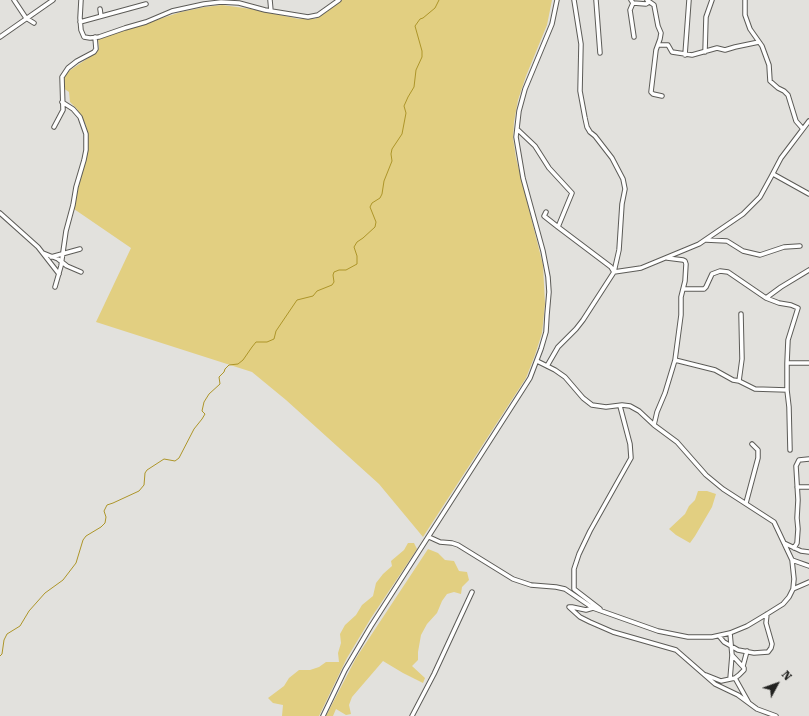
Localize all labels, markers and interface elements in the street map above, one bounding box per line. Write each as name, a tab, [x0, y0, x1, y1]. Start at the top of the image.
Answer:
north arrow	[757, 664, 797, 704]
text: N	[779, 668, 794, 683]

